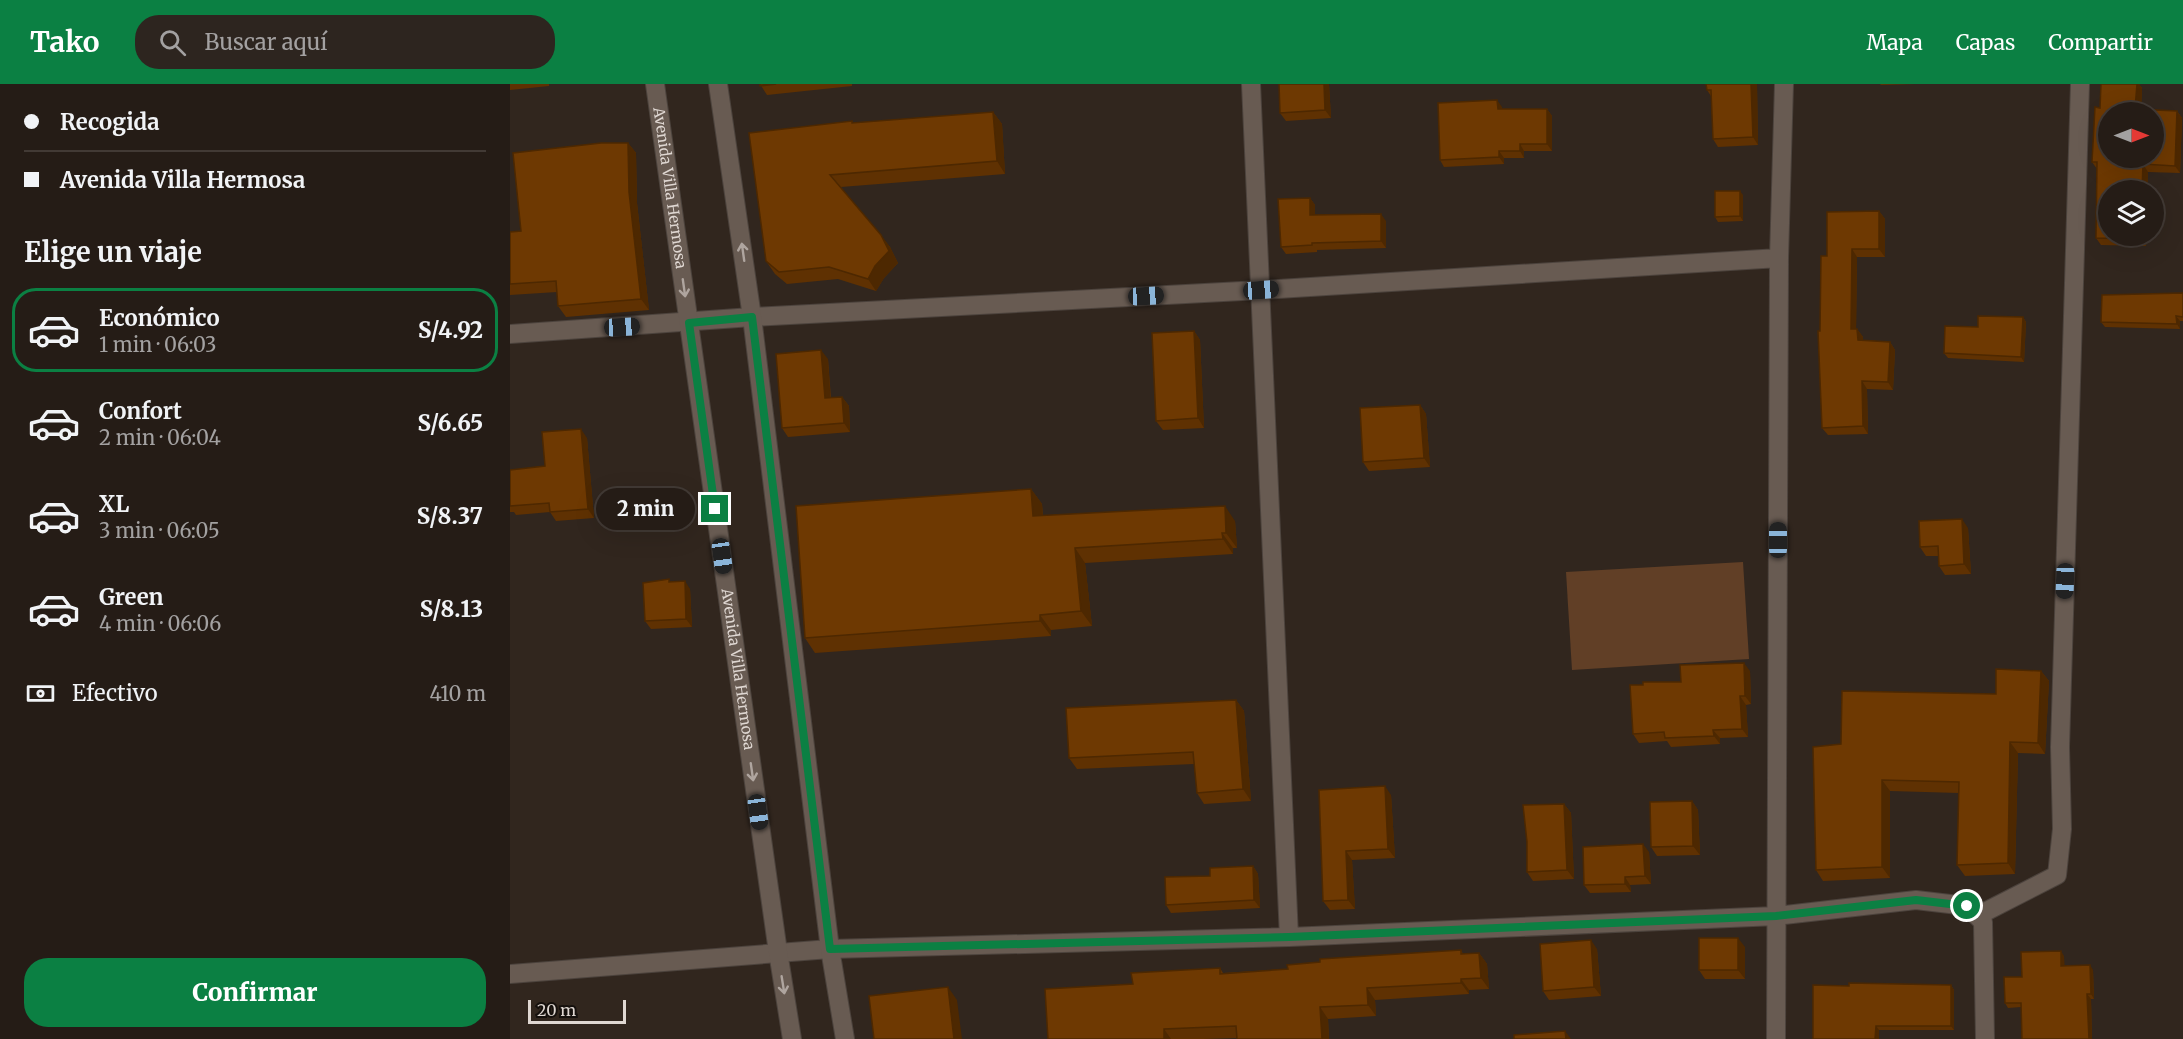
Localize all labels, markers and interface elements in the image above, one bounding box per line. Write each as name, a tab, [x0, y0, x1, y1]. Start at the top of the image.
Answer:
search box	[135, 15, 555, 69]
text: Tako	[30, 24, 99, 60]
icon: search	[156, 26, 189, 59]
text: Buscar aquí	[204, 28, 327, 56]
text: Mapa	[1866, 29, 1923, 56]
text: Capas	[1956, 29, 2015, 56]
text: Compartir	[2048, 29, 2153, 56]
north arrow	[2098, 102, 2164, 168]
map controls	[2098, 102, 2164, 246]
street label: Avenida Villa Hermosa	[649, 105, 691, 270]
text: Recogida	[60, 108, 160, 136]
text: Avenida Villa Hermosa	[60, 166, 305, 194]
button: layers	[2098, 180, 2164, 246]
text: Elige un viaje	[24, 235, 202, 269]
one-way arrow	[737, 243, 748, 263]
one-way arrow	[678, 277, 689, 297]
car	[1242, 280, 1280, 300]
car	[1128, 286, 1164, 306]
icon: car	[27, 303, 81, 357]
text: Económico	[99, 304, 220, 332]
text: S/4.92	[418, 316, 483, 344]
car	[604, 317, 640, 337]
text: 1 min · 06:03	[99, 332, 217, 357]
icon: car	[27, 396, 81, 450]
text: Confort	[99, 397, 182, 425]
text: S/6.65	[417, 409, 483, 437]
text: 2 min · 06:04	[99, 425, 221, 450]
callout: 2 min	[595, 488, 694, 530]
icon: car	[27, 489, 81, 543]
text: XL	[99, 490, 129, 518]
route end	[701, 495, 728, 522]
text: 2 min	[617, 496, 674, 521]
text: S/8.37	[417, 502, 483, 530]
text: 3 min · 06:05	[99, 518, 220, 543]
car	[1769, 522, 1787, 558]
car	[711, 537, 733, 575]
car	[2055, 563, 2075, 599]
icon: car	[27, 582, 81, 636]
text: Green	[99, 583, 163, 611]
street label: Avenida Villa Hermosa	[717, 586, 759, 751]
text: S/8.13	[420, 595, 483, 623]
text: 4 min · 06:06	[99, 611, 221, 636]
icon: cash	[24, 677, 57, 710]
text: Efectivo	[72, 679, 158, 707]
text: 410 m	[429, 681, 486, 706]
one-way arrow	[747, 761, 758, 781]
car	[747, 793, 769, 831]
route start	[1953, 892, 1980, 919]
button: Confirmar	[24, 958, 486, 1027]
one-way arrow	[778, 975, 789, 995]
scale bar	[528, 997, 626, 1024]
text: 20 m	[537, 1000, 576, 1020]

